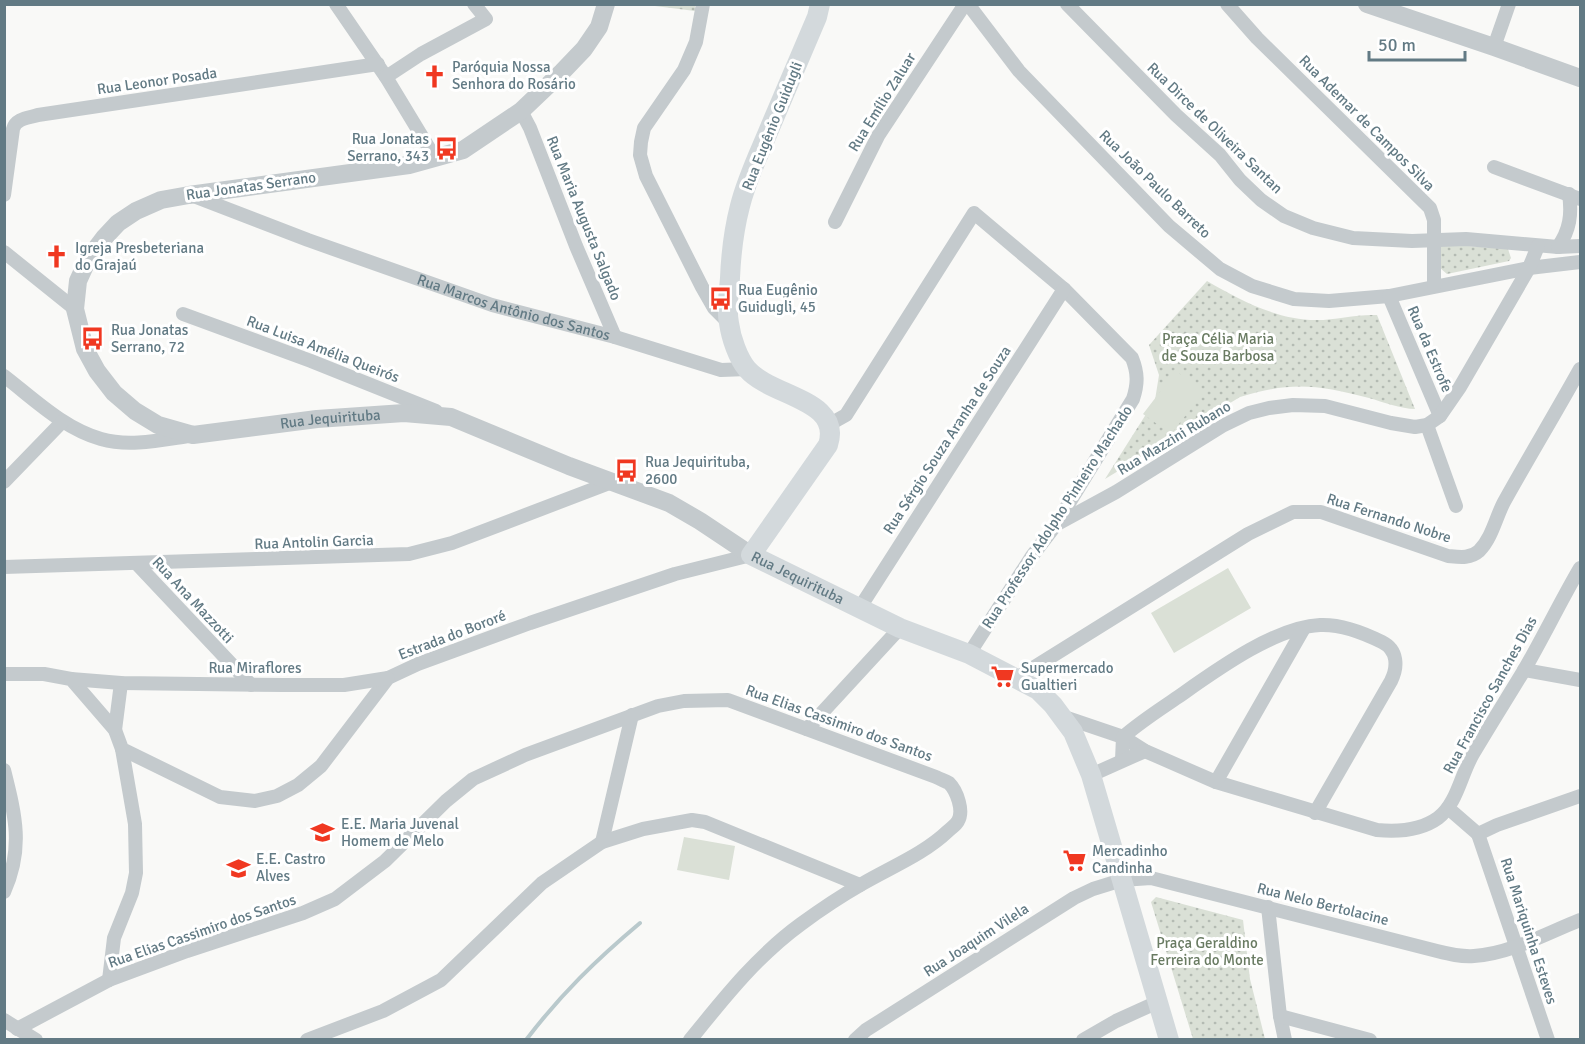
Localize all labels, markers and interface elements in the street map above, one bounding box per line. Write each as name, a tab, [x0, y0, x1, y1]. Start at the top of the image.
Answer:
scale bar	[1369, 24, 1465, 62]
text: 50 m	[1378, 34, 1416, 56]
street label: Rua Emílio Zaluar	[844, 49, 920, 155]
street label: Rua Ademar de Campos Silva	[1295, 51, 1439, 195]
place label: Paróquia Nossa Senhora do Rosário	[452, 58, 576, 93]
street label: Rua Eugênio Guidugli	[738, 59, 806, 193]
street label: Rua Dirce de Oliveira Santan	[1144, 59, 1286, 197]
church icon: Paróquia Nossa Senhora do Rosário	[421, 63, 447, 89]
street label: Rua Leonor Posada	[96, 64, 218, 98]
street label: Rua João Paulo Barreto	[1095, 126, 1215, 242]
place label: Rua Jonatas Serrano, 343	[347, 130, 429, 165]
street label: Rua Maria Augusta Salgado	[543, 133, 625, 303]
bus stop icon: Rua Jonatas Serrano, 343	[434, 135, 460, 161]
street label: Rua Jonatas Serrano	[185, 168, 317, 204]
place label: Igreja Presbeteriana do Grajaú	[75, 239, 204, 274]
church icon: Igreja Presbeteriana do Grajaú	[44, 244, 70, 270]
street label: Rua Marcos Antônio dos Santos	[415, 270, 613, 344]
place label: Rua Eugênio Guidugli, 45	[738, 281, 818, 316]
bus stop icon: Rua Eugênio Guidugli, 45	[707, 286, 733, 312]
street label: Rua da Estrofe	[1404, 303, 1456, 395]
street label: Rua Luisa Amélia Queirós	[244, 312, 402, 387]
place label: Rua Jonatas Serrano, 72	[111, 321, 189, 356]
bus stop icon: Rua Jonatas Serrano, 72	[80, 326, 106, 352]
park label: Praça Célia Maria de Souza Barbosa	[1162, 330, 1274, 365]
street label: Rua Sérgio Souza Aranha de Souza	[879, 342, 1015, 538]
street label: Rua Mazzini Rubano	[1114, 397, 1234, 479]
street label: Rua Professor Adolpho Pinheiro Machado	[978, 402, 1136, 632]
street label: Rua Jequirituba	[279, 406, 381, 433]
place label: Rua Jequirituba, 2600	[645, 453, 750, 488]
bus stop icon: Rua Jequirituba, 2600	[614, 458, 640, 484]
street label: Rua Fernando Nobre	[1324, 489, 1454, 547]
street label: Rua Antolin Garcia	[254, 531, 374, 553]
street label: Rua Jequirituba	[748, 548, 847, 608]
street label: Rua Ana Mazzotti	[148, 553, 238, 647]
street label: Estrada do Bororé	[396, 606, 508, 664]
street label: Rua Francisco Sanches Dias	[1439, 613, 1541, 777]
street label: Rua Miraflores	[208, 659, 302, 677]
place label: Supermercado Gualtieri	[1021, 659, 1114, 694]
supermarket icon: Supermercado Gualtieri	[990, 664, 1016, 690]
street label: Rua Elias Cassimiro dos Santos	[743, 681, 935, 765]
place label: E.E. Maria Juvenal Homem de Melo	[341, 815, 459, 850]
school or university icon: E.E. Maria Juvenal Homem de Melo	[310, 820, 336, 846]
place label: Mercadinho Candinha	[1092, 842, 1168, 877]
supermarket icon: Mercadinho Candinha	[1061, 847, 1087, 873]
place label: E.E. Castro Alves	[256, 850, 326, 885]
school or university icon: E.E. Castro Alves	[225, 855, 251, 881]
street label: Rua Mariquinha Esteves	[1497, 855, 1561, 1007]
street label: Rua Nelo Bertolacine	[1255, 879, 1391, 929]
street label: Rua Elias Cassimiro dos Santos	[106, 890, 299, 972]
street label: Rua Joaquim Vilela	[920, 899, 1032, 981]
park label: Praça Geraldino Ferreira do Monte	[1150, 934, 1264, 969]

